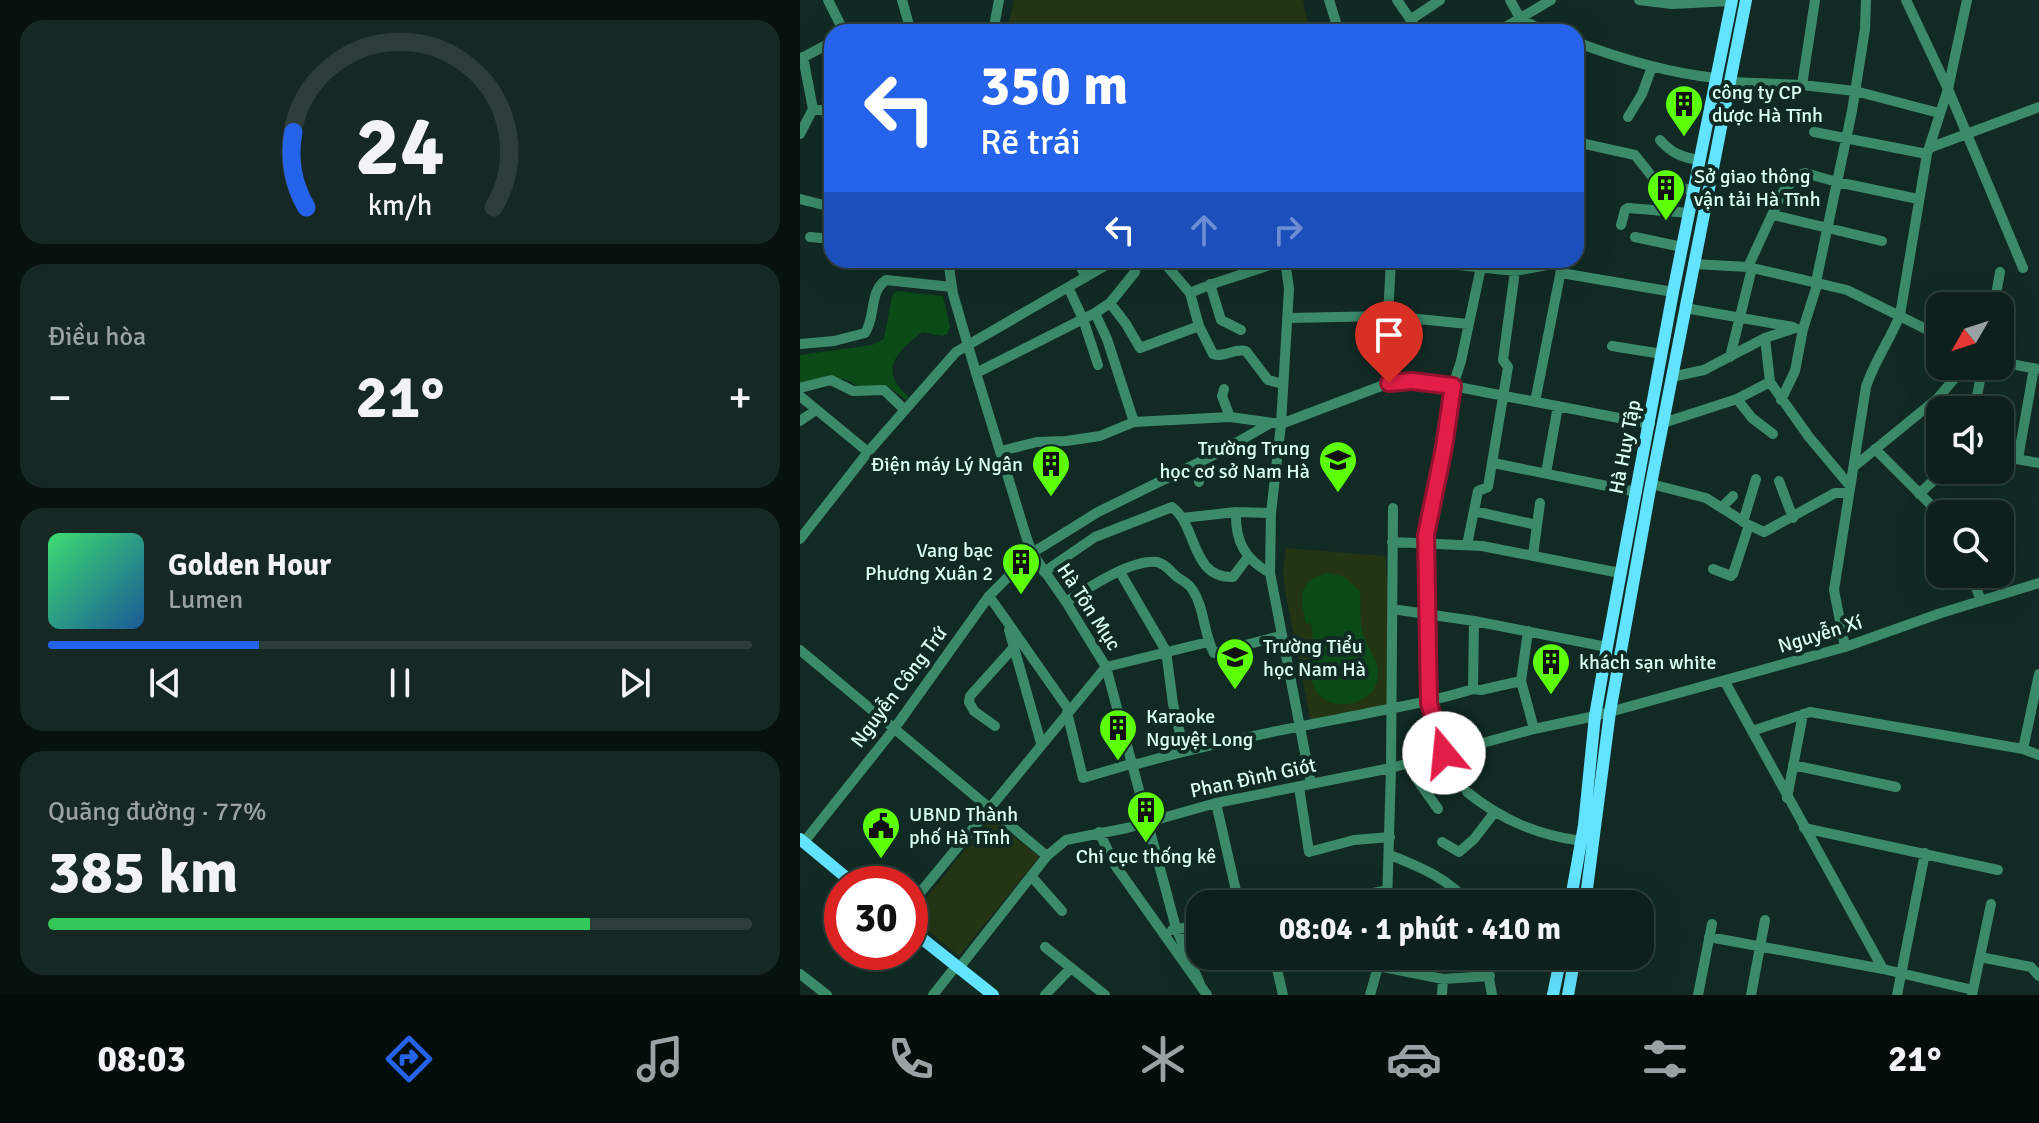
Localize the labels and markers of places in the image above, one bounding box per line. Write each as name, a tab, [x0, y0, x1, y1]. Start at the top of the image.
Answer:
place label: công ty CP dược Hà Tĩnh	[1712, 80, 1823, 128]
building icon: công ty CP dược Hà Tĩnh	[1663, 83, 1705, 138]
place label: Sở giao thông vận tải Hà Tĩnh	[1694, 164, 1821, 212]
building icon: Sở giao thông vận tải Hà Tĩnh	[1645, 167, 1687, 222]
pin	[1355, 301, 1423, 383]
place label: Trường Trung học cơ sở Nam Hà	[1159, 436, 1310, 484]
school or university icon: Trường Trung học cơ sở Nam Hà	[1317, 439, 1359, 494]
building icon: Điện máy Lý Ngân	[1030, 443, 1072, 498]
place label: Điện máy Lý Ngân	[871, 452, 1023, 477]
place label: Vang bạc Phương Xuân 2	[865, 538, 993, 586]
building icon: Vang bạc Phương Xuân 2	[1000, 541, 1042, 596]
place label: Trường Tiểu học Nam Hà	[1263, 634, 1366, 682]
school or university icon: Trường Tiểu học Nam Hà	[1214, 636, 1256, 691]
building icon: khách sạn white	[1530, 641, 1572, 696]
place label: khách sạn white	[1579, 650, 1716, 675]
place label: Karaoke Nguyệt Long	[1146, 704, 1253, 752]
building icon: Karaoke Nguyệt Long	[1097, 707, 1139, 762]
building icon: Chi cục thống kê	[1125, 789, 1167, 844]
place label: UBND Thành phố Hà Tĩnh	[909, 802, 1018, 850]
public building icon: UBND Thành phố Hà Tĩnh	[860, 805, 902, 860]
place label: Chi cục thống kê	[1076, 844, 1216, 869]

